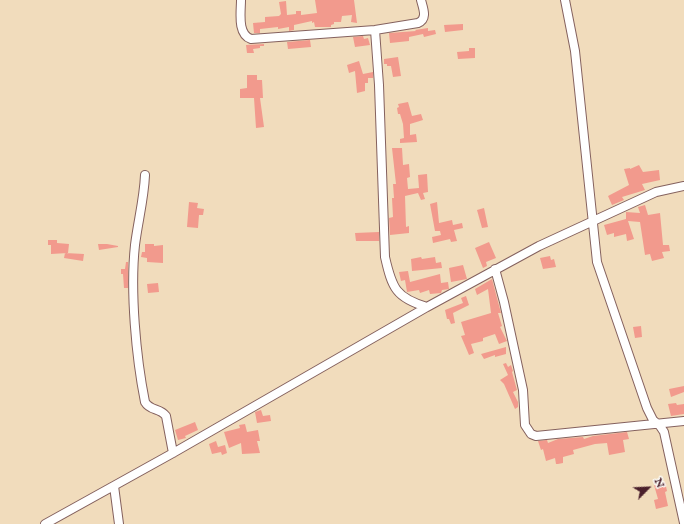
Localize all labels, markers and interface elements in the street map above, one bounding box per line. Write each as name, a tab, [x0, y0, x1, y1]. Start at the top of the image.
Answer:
north arrow	[628, 468, 668, 508]
text: N	[651, 476, 667, 490]

